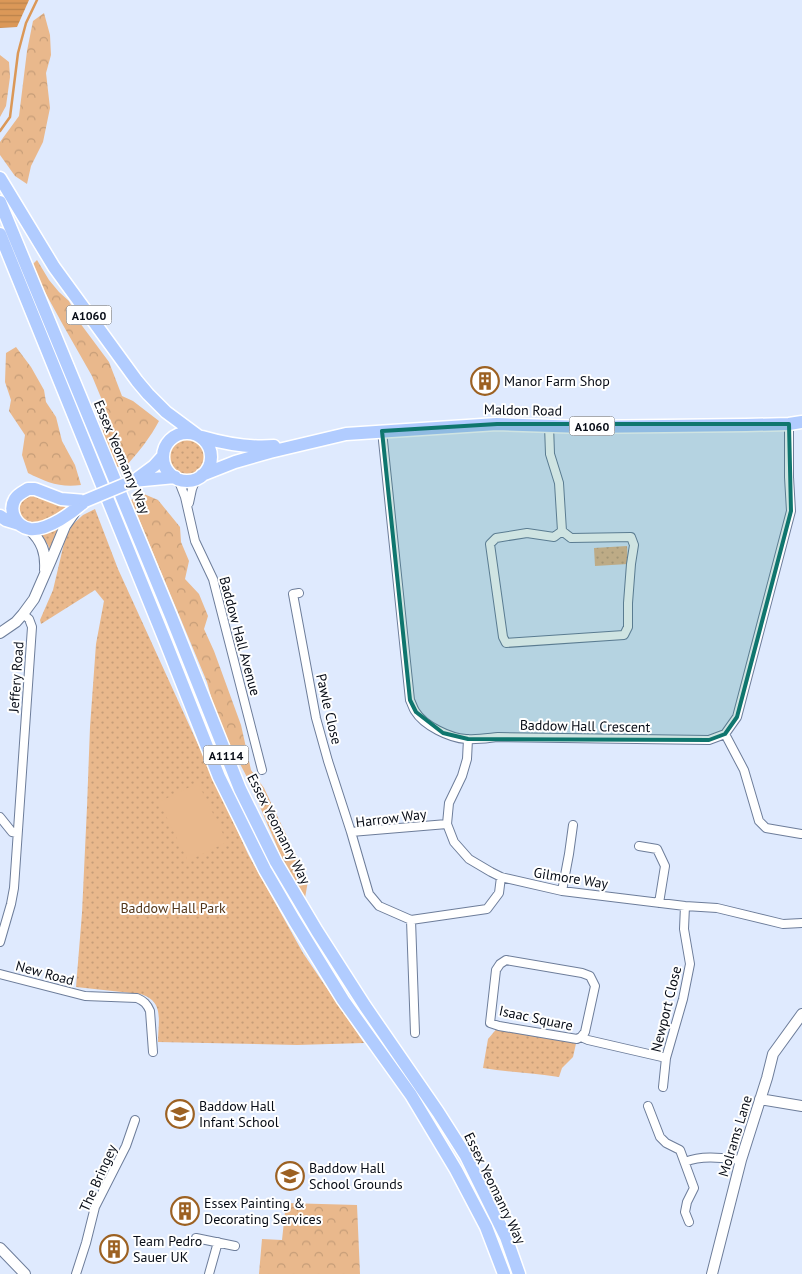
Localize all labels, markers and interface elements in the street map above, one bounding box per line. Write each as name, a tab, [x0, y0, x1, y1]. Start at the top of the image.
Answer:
road number: A1060	[66, 306, 112, 324]
building icon: Manor Farm Shop	[470, 366, 500, 396]
place label: Manor Farm Shop	[504, 372, 610, 390]
street label: Essex Yeomanry Way	[90, 397, 154, 517]
street label: Maldon Road	[484, 400, 562, 420]
road number: A1060	[570, 416, 614, 436]
street label: Baddow Hall Avenue	[215, 574, 265, 698]
street label: Jeffery Road	[4, 641, 27, 714]
street label: Pawle Close	[312, 672, 346, 746]
street label: Baddow Hall Crescent	[520, 716, 651, 736]
road number: A1114	[204, 746, 248, 764]
street label: Essex Yeomanry Way	[243, 771, 315, 888]
street label: Harrow Way	[355, 805, 428, 831]
street label: Gilmore Way	[532, 863, 610, 893]
park label: Baddow Hall Park	[120, 899, 226, 917]
street label: New Road	[14, 957, 76, 989]
street label: Newport Close	[647, 964, 685, 1054]
street label: Isaac Square	[498, 1001, 574, 1035]
street label: Molrams Lane	[714, 1093, 756, 1179]
place label: Baddow Hall Infant School	[199, 1097, 279, 1131]
school or university icon: Baddow Hall Infant School	[165, 1099, 195, 1129]
street label: Essex Yeomanry Way	[460, 1129, 530, 1247]
street label: The Bringey	[75, 1141, 121, 1214]
place label: Baddow Hall School Grounds	[309, 1159, 403, 1193]
school or university icon: Baddow Hall School Grounds	[275, 1161, 305, 1191]
place label: Essex Painting & Decorating Services	[204, 1194, 322, 1228]
building icon: Essex Painting & Decorating Services	[170, 1196, 200, 1226]
place label: Team Pedro Sauer UK	[133, 1232, 202, 1266]
building icon: Team Pedro Sauer UK	[99, 1234, 129, 1264]

